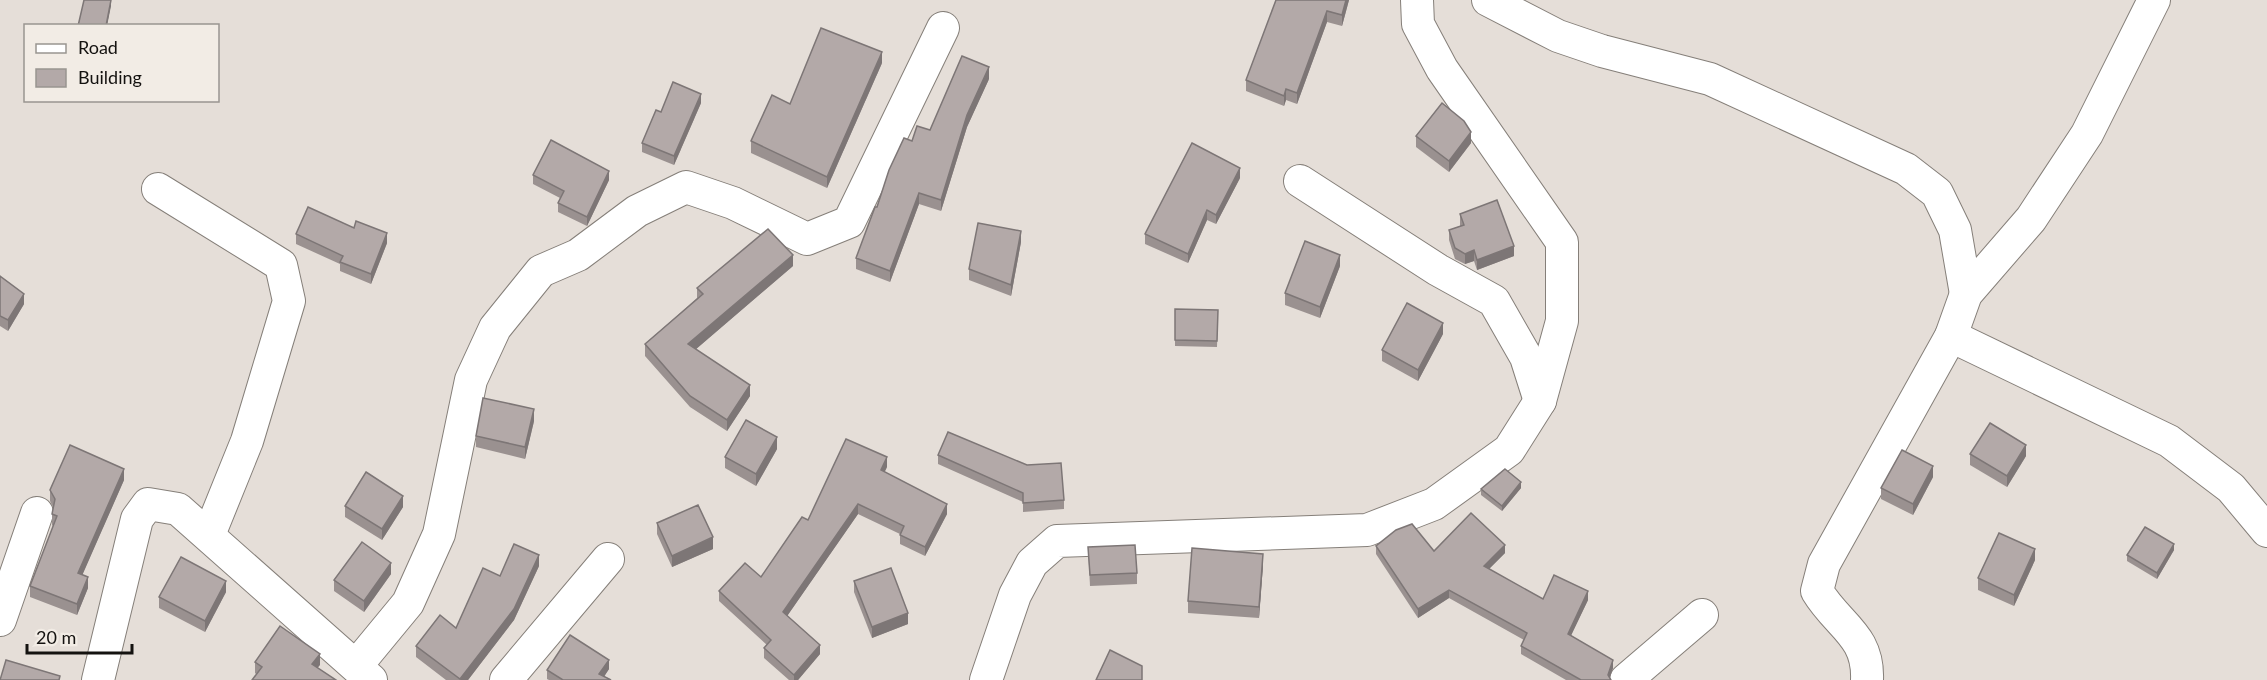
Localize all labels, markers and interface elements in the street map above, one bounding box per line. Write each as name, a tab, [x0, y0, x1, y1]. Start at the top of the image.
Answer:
legend	[24, 24, 219, 102]
text: Road	[78, 36, 118, 58]
text: Building	[78, 66, 142, 88]
scale bar	[27, 617, 132, 655]
text: 20 m	[36, 626, 76, 648]

